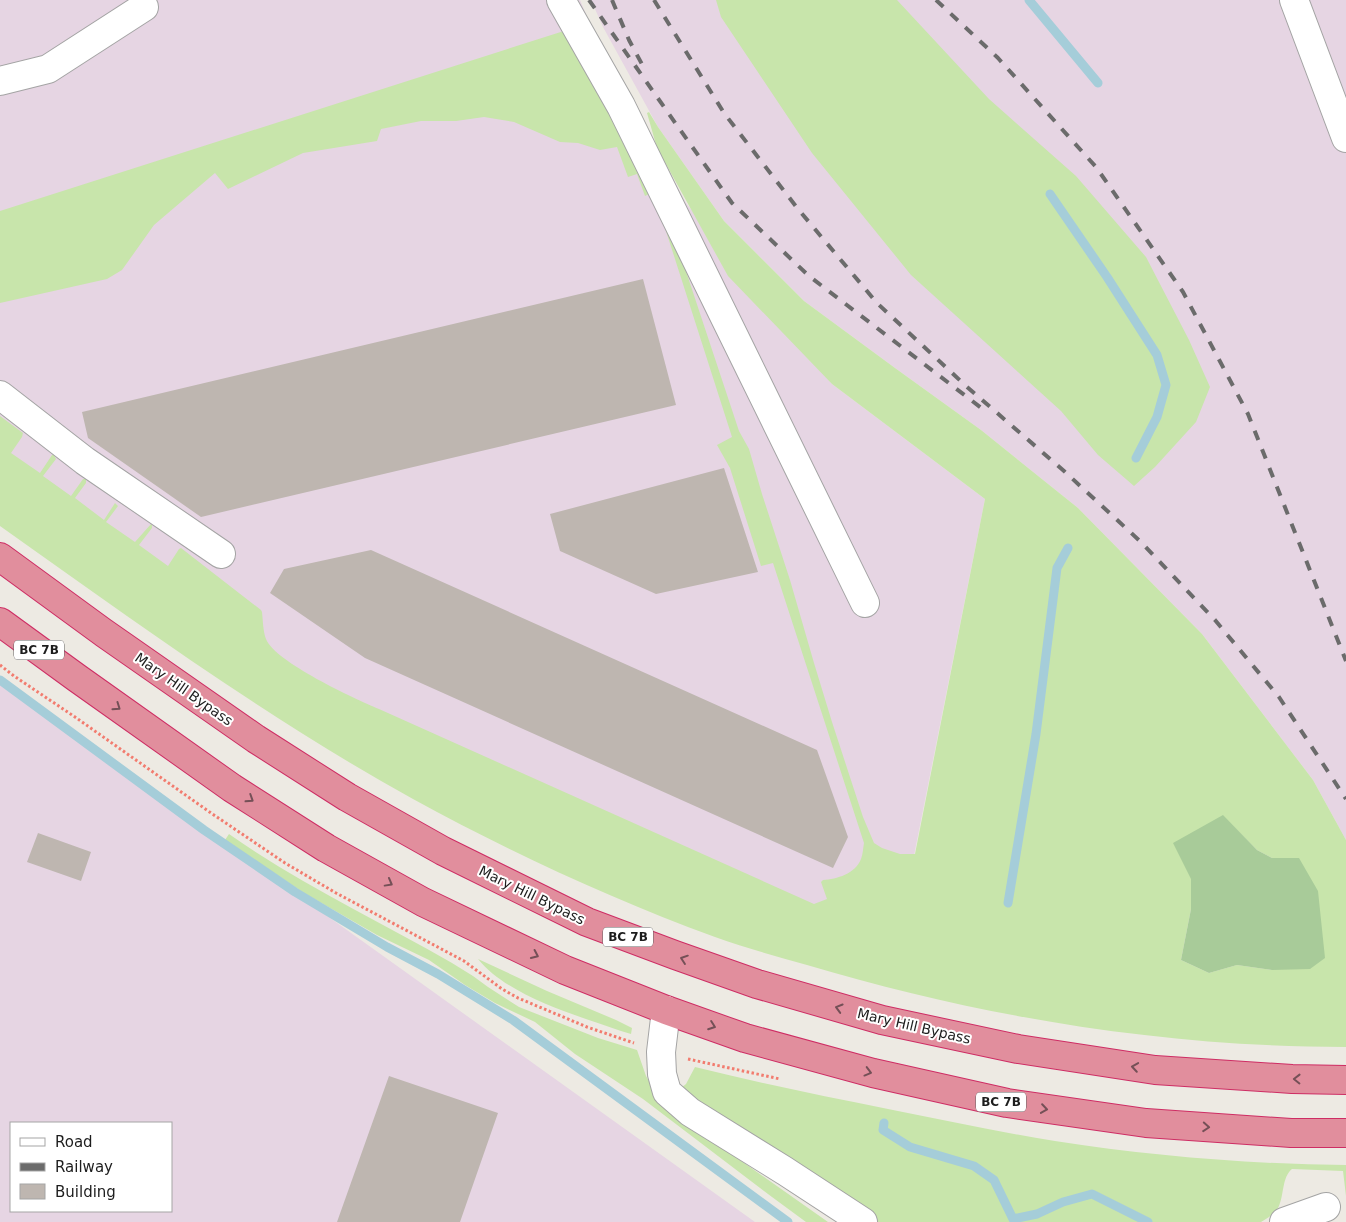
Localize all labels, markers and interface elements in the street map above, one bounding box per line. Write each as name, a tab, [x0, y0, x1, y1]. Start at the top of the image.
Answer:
road number: BC 7B	[14, 640, 64, 660]
street label: Mary Hill Bypass	[132, 649, 236, 729]
one-way arrow	[111, 701, 120, 709]
one-way arrow	[245, 793, 254, 803]
street label: Mary Hill Bypass	[476, 862, 588, 928]
one-way arrow	[384, 877, 393, 887]
road number: BC 7B	[603, 928, 653, 946]
one-way arrow	[530, 949, 539, 960]
one-way arrow	[680, 954, 689, 964]
one-way arrow	[835, 1003, 844, 1013]
street label: Mary Hill Bypass	[856, 1005, 972, 1047]
one-way arrow	[707, 1020, 716, 1030]
one-way arrow	[1131, 1062, 1139, 1073]
one-way arrow	[864, 1066, 872, 1076]
one-way arrow	[1293, 1074, 1301, 1085]
road number: BC 7B	[976, 1092, 1026, 1112]
one-way arrow	[1040, 1103, 1049, 1113]
legend	[10, 1122, 172, 1212]
one-way arrow	[1202, 1122, 1210, 1133]
text: Road	[55, 1133, 93, 1151]
text: Railway	[55, 1158, 113, 1176]
text: Building	[55, 1183, 116, 1201]

